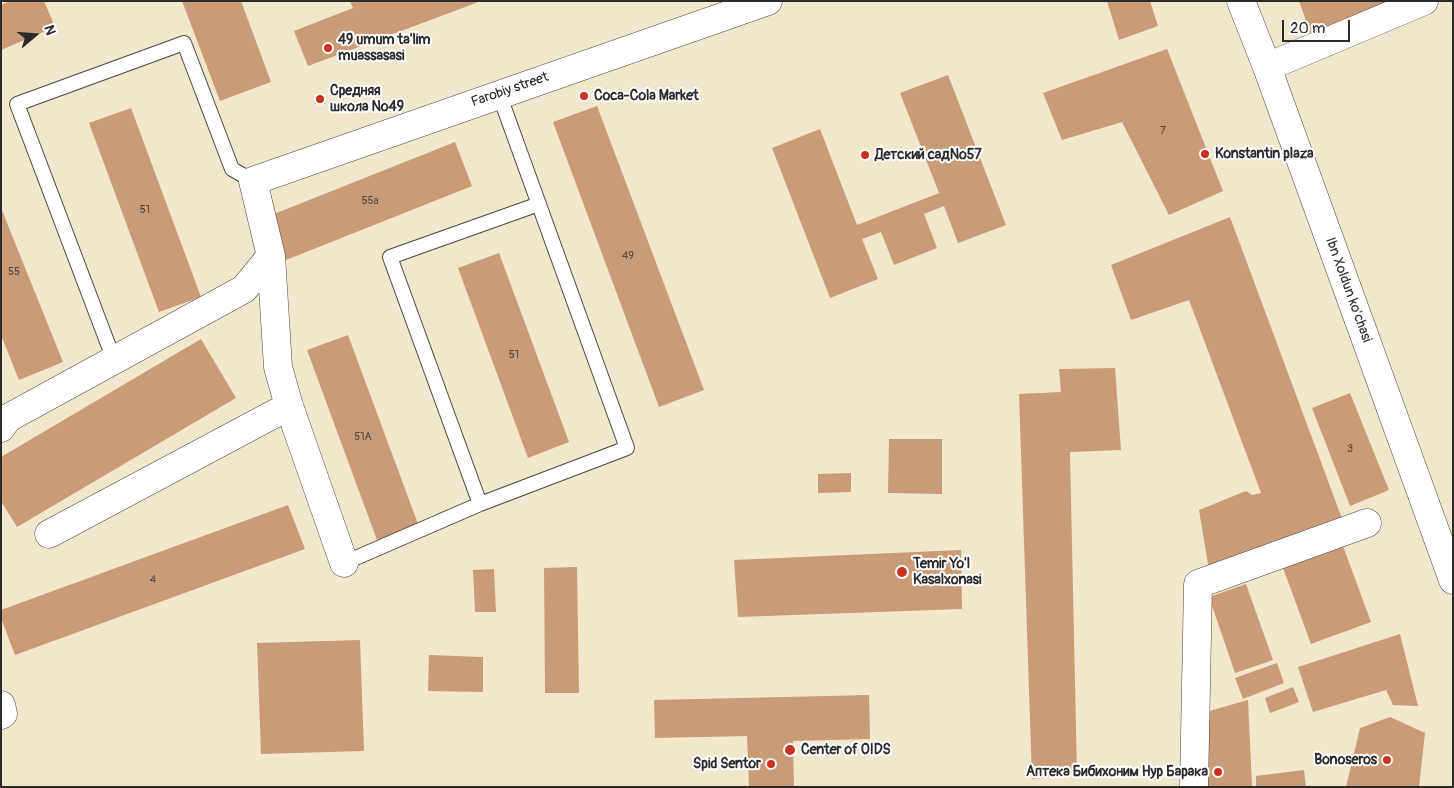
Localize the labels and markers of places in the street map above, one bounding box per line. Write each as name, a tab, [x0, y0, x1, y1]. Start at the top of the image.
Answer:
place label: 49 umum ta'lim muassasasi	[338, 32, 430, 64]
marker: 49 umum ta'lim muassasasi	[322, 42, 334, 54]
place label: Средняя школа №49	[330, 83, 404, 115]
place label: Coca-Cola Market	[594, 88, 699, 104]
marker: Coca-Cola Market	[578, 90, 590, 102]
marker: Средняя школа №49	[314, 93, 326, 105]
place label: Konstantin plaza	[1215, 146, 1313, 162]
place label: Детский сад№57	[875, 147, 982, 163]
marker: Konstantin plaza	[1199, 148, 1211, 160]
marker: Детский сад№57	[859, 149, 871, 161]
place label: Temir Yo'l Kasalxonasi	[913, 556, 982, 588]
marker: Temir Yo'l Kasalxonasi	[895, 565, 909, 579]
place label: Center of OIDS	[801, 742, 891, 758]
marker: Center of OIDS	[783, 743, 797, 757]
place label: Bonoseros	[1314, 752, 1377, 768]
marker: Bonoseros	[1381, 754, 1393, 766]
place label: Spid Sentor	[693, 756, 761, 772]
marker: Spid Sentor	[765, 758, 777, 770]
place label: Аптека Бибихоним Нур Барака	[1026, 764, 1208, 780]
marker: Аптека Бибихоним Нур Барака	[1212, 766, 1224, 778]

